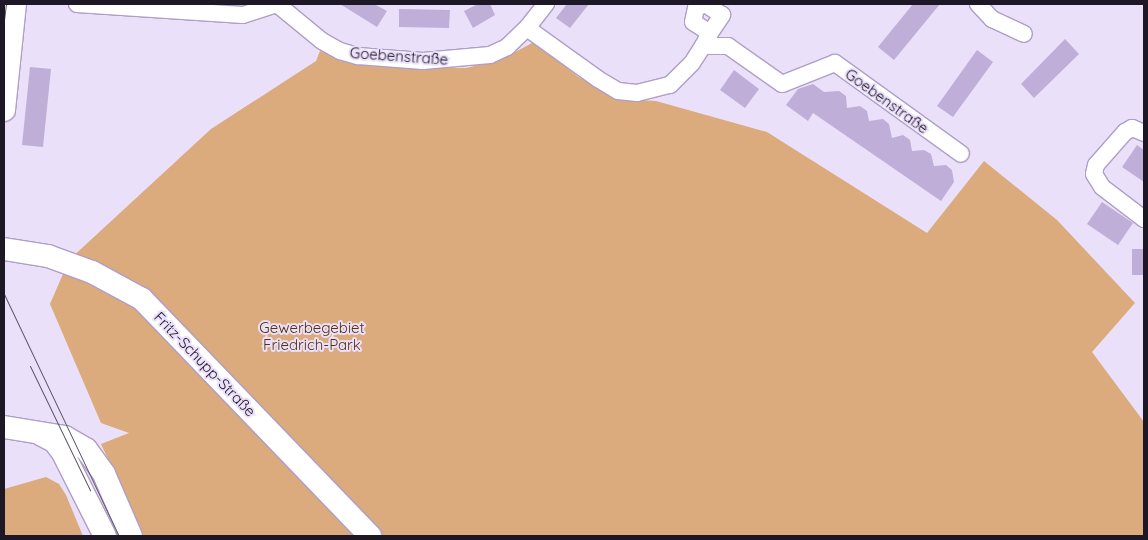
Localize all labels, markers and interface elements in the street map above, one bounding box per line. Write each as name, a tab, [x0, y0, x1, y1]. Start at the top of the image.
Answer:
street label: Goebenstraße	[349, 44, 449, 68]
street label: Goebenstraße	[842, 65, 932, 137]
street label: Fritz-Schupp-Straße	[150, 308, 260, 420]
park label: Gewerbegebiet Friedrich-Park	[259, 318, 365, 353]

